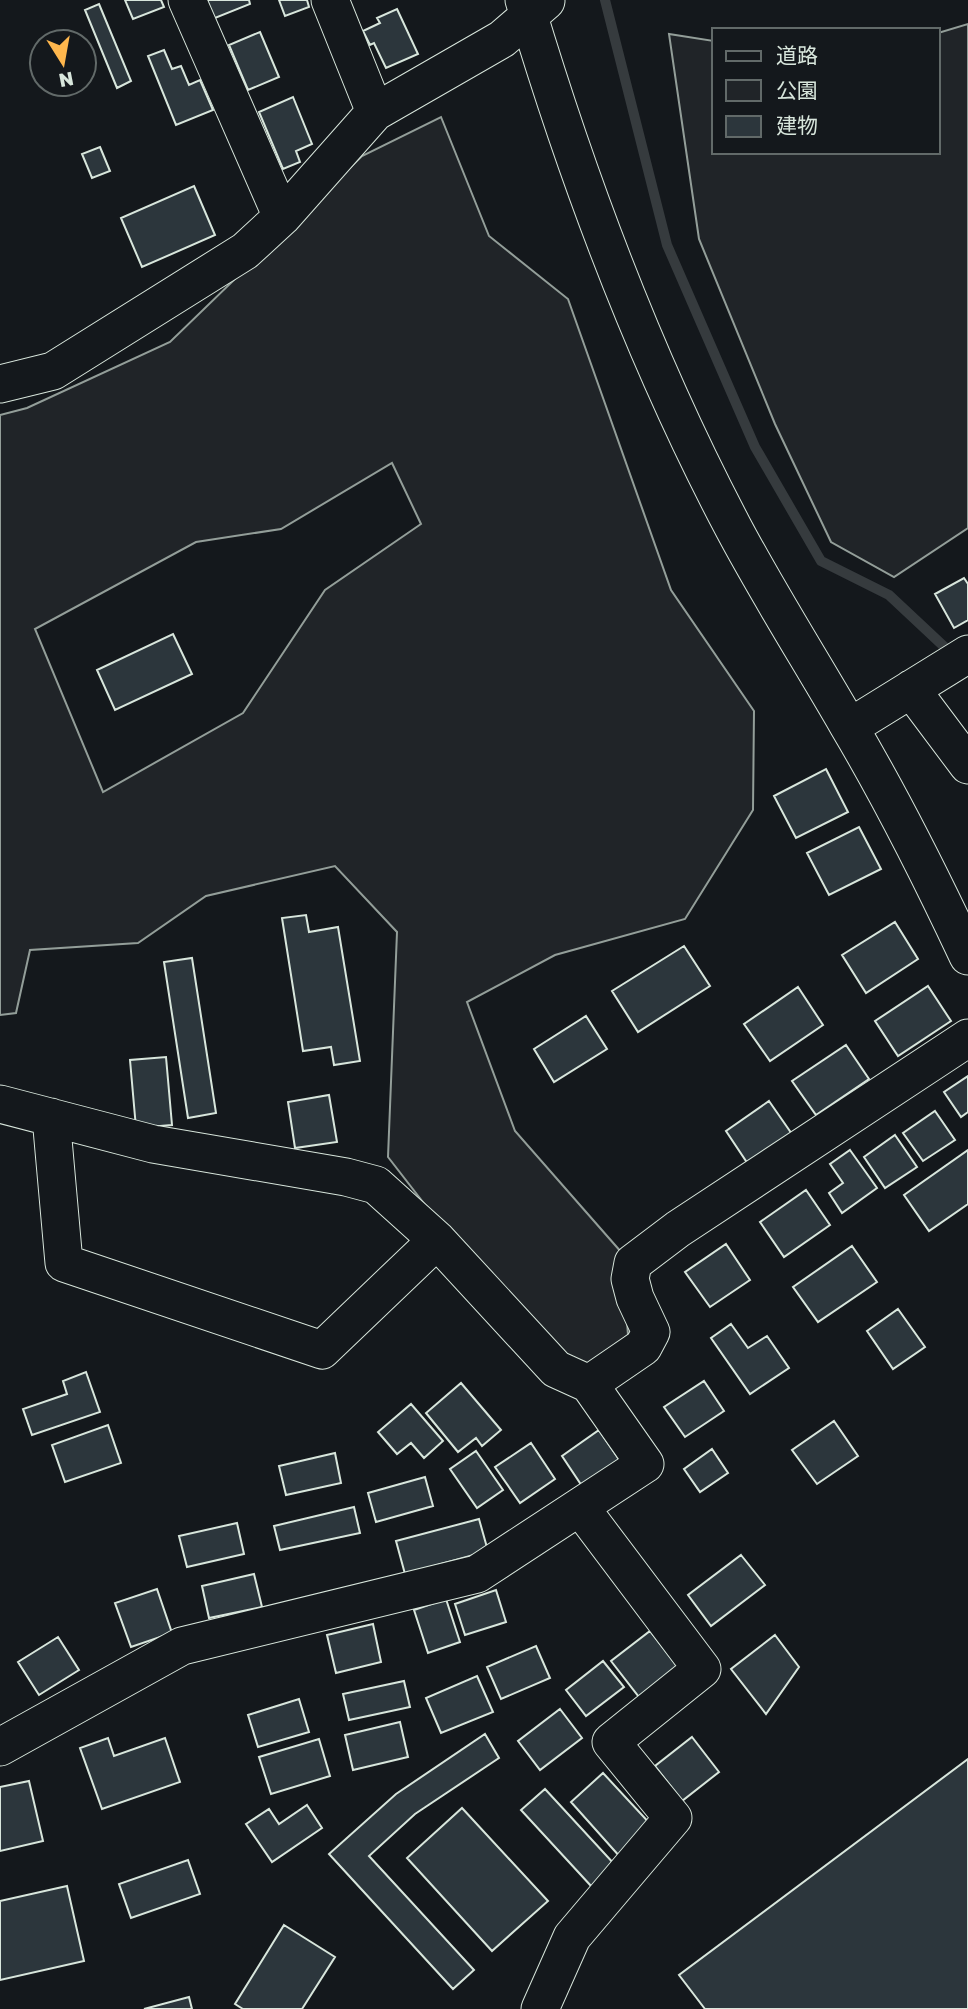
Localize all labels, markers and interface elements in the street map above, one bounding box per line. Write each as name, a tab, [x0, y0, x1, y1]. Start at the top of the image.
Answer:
north arrow	[28, 28, 98, 98]
legend	[712, 28, 940, 154]
text: 道路	[776, 42, 818, 68]
text: N	[57, 68, 76, 93]
text: 公園	[776, 77, 818, 103]
text: 建物	[776, 112, 818, 138]

